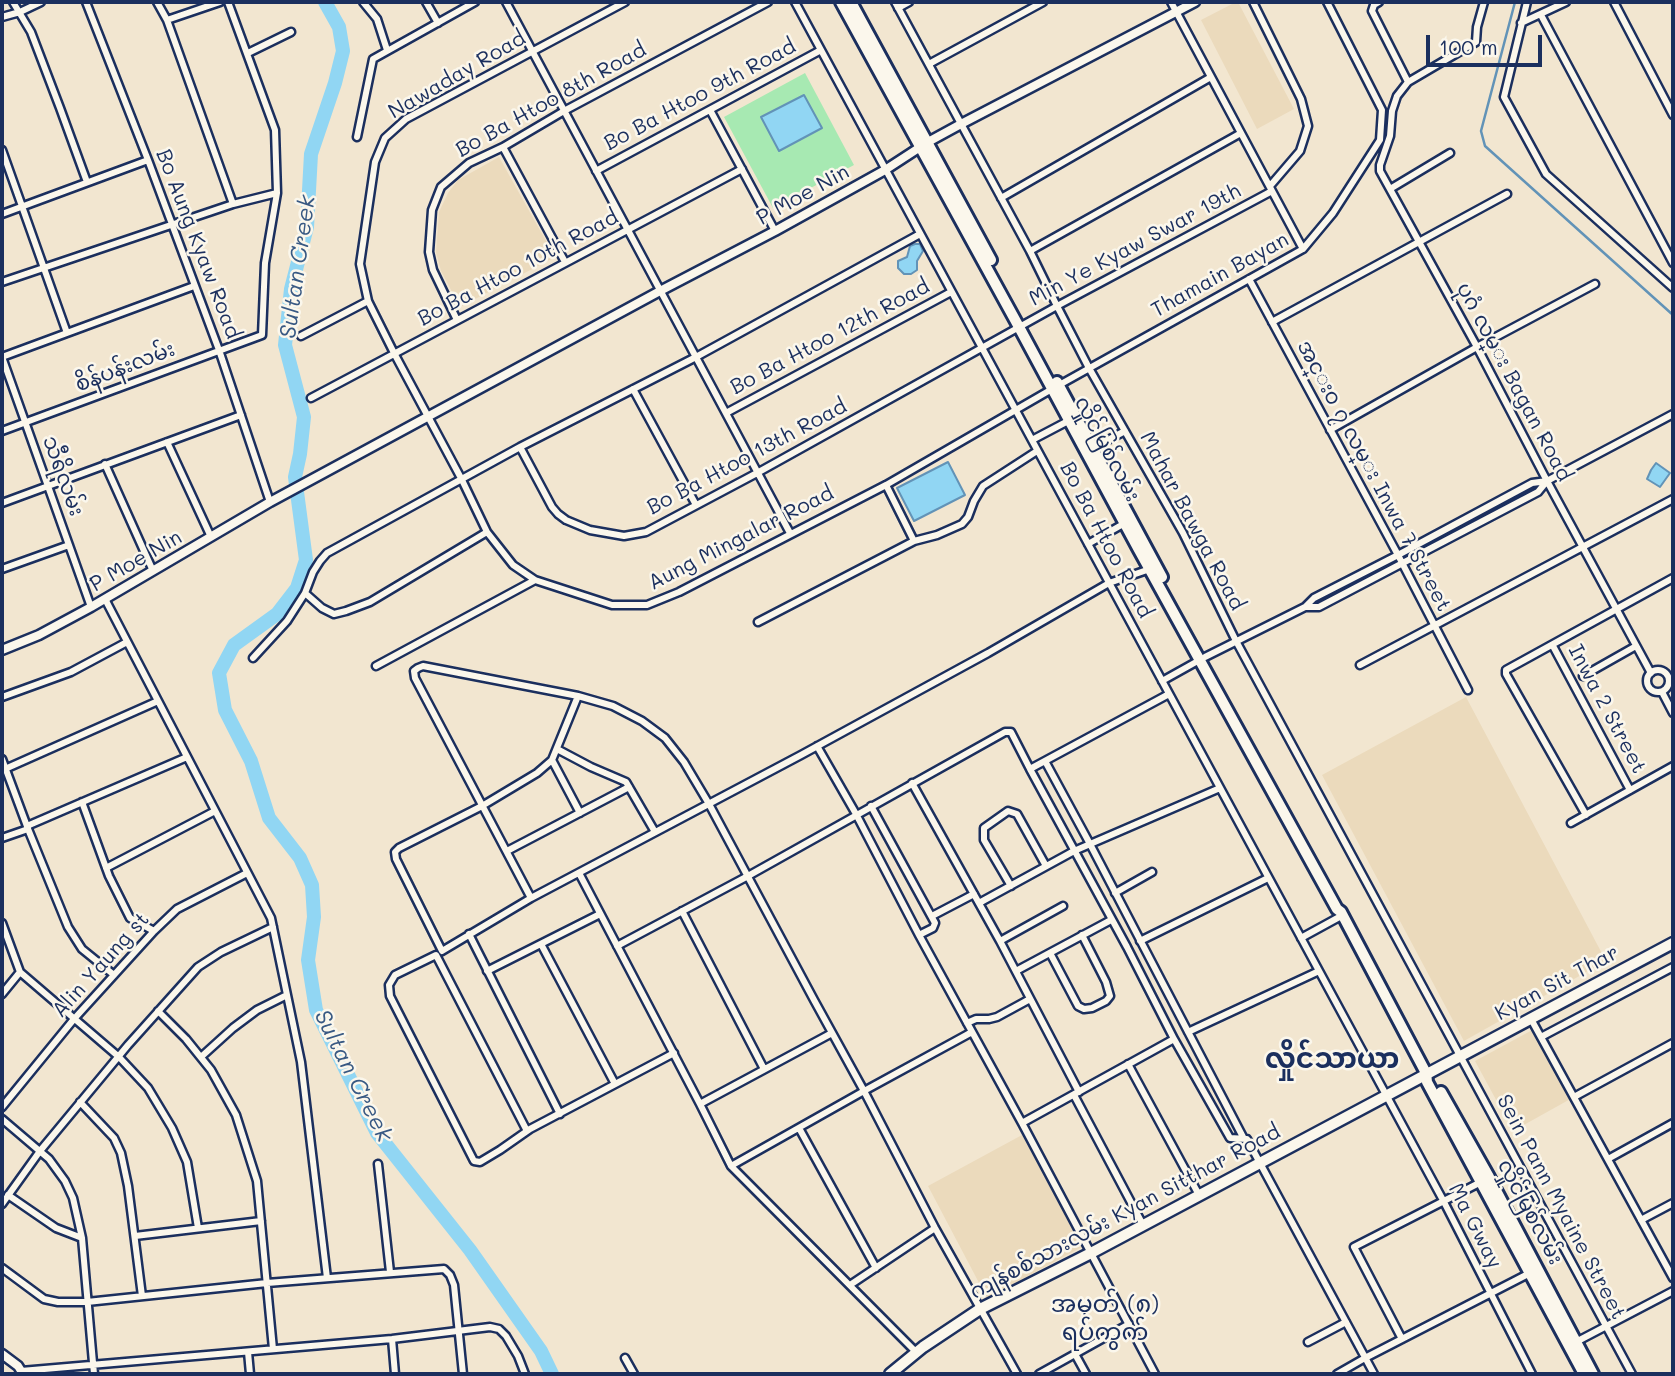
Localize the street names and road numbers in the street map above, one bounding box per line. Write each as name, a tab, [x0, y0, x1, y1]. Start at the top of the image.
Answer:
street label: Nawaday Road	[384, 26, 530, 124]
street label: Bo Ba Htoo 9th Road	[600, 34, 800, 156]
street label: Bo Ba Htoo 8th Road	[451, 37, 651, 163]
street label: Bo Aung Kyaw Road	[150, 146, 246, 342]
street label: P Moe Nin	[752, 159, 854, 231]
street label: Min Ye Kyaw Swar 19th	[1025, 178, 1245, 312]
street label: Bo Ba Htoo 10th Road	[413, 204, 623, 332]
street label: Thamain Bayan	[1147, 227, 1293, 323]
street label: Bo Ba Htoo 12th Road	[726, 274, 934, 400]
street label: ပုဂံ လမ္း Bagan Road	[1451, 278, 1577, 486]
street label: စိန်ပန်းလမ်း	[72, 336, 178, 398]
street label: အင္းဝ ၇ လမ္း Inwa 7 Street	[1292, 336, 1456, 616]
street label: လှိုင်မြစ်လမ်း	[1069, 392, 1145, 506]
street label: Bo Ba Htoo 13th Road	[643, 394, 851, 520]
street label: Mahar Bawga Road	[1134, 427, 1250, 615]
street label: သီရိလမ်း	[37, 433, 89, 519]
street label: Bo Ba Htoo Road	[1054, 458, 1158, 622]
street label: Aung Mingalar Road	[644, 480, 838, 596]
street label: P Moe Nin	[86, 525, 186, 597]
street label: Inwa 2 Street	[1562, 640, 1652, 778]
street label: Alin Yaung st	[47, 907, 155, 1023]
street label: Kyan Sit Thar	[1491, 940, 1623, 1026]
street label: Sein Pann Myaine Street	[1491, 1090, 1631, 1324]
street label: ကျန်စစ်သားလမ်း Kyan Sitthar Road	[965, 1119, 1285, 1305]
street label: လှိုင်မြစ်လမ်း	[1492, 1155, 1568, 1269]
street label: Ma Gway	[1443, 1179, 1507, 1273]

